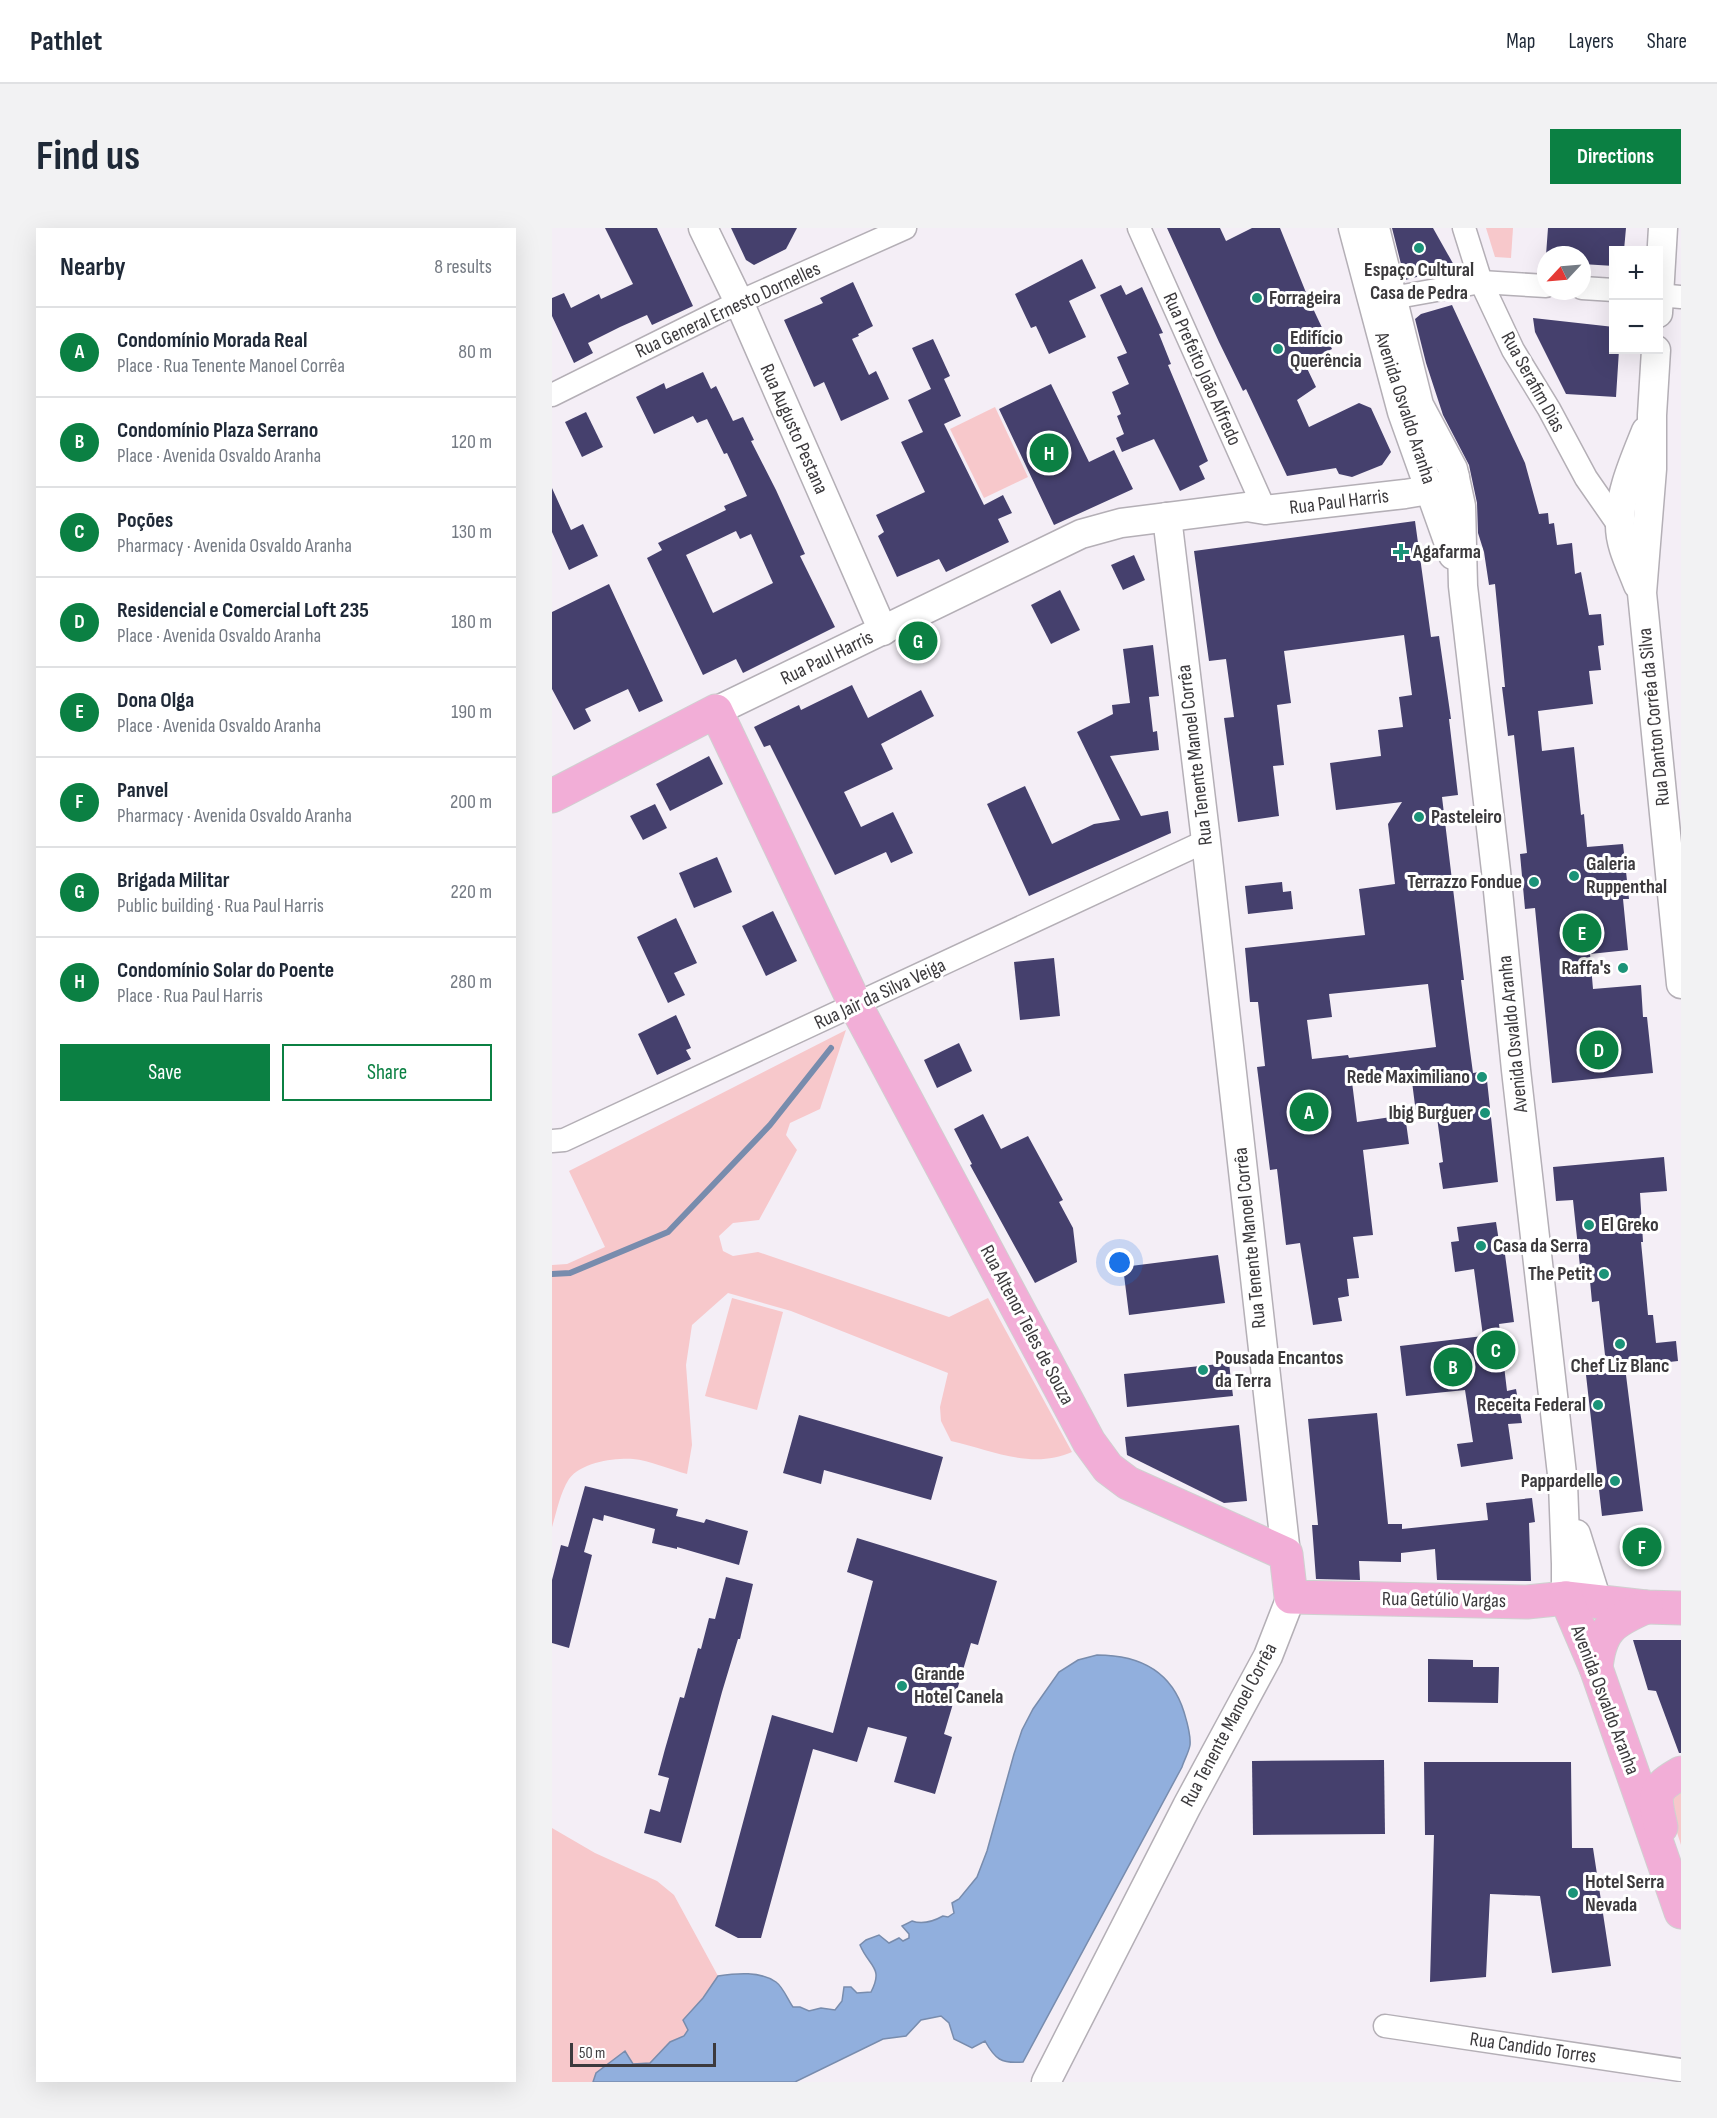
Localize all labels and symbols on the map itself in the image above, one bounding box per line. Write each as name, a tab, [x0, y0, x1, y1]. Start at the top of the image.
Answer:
marker: Espaço Cultural Casa de Pedra	[1412, 241, 1426, 255]
north arrow	[1537, 246, 1591, 300]
street label: Rua General Ernesto Dornelles	[632, 257, 824, 363]
place label: Espaço Cultural Casa de Pedra	[1364, 258, 1474, 305]
place label: Forrageira	[1269, 286, 1341, 310]
street label: Rua Prefeito João Alfredo	[1158, 289, 1246, 449]
marker: Forrageira	[1250, 291, 1264, 305]
place label: Edifício Querência	[1290, 326, 1362, 373]
street label: Rua Serafim Dias	[1495, 327, 1571, 437]
street label: Avenida Osvaldo Aranha	[1369, 328, 1441, 487]
marker: Edifício Querência	[1271, 342, 1285, 356]
street label: Rua Augusto Pestana	[755, 360, 833, 498]
pin: H	[1030, 430, 1068, 476]
street label: Rua Paul Harris	[1288, 484, 1390, 520]
place label: Agafarma	[1412, 540, 1481, 564]
marker: Agafarma	[1394, 545, 1408, 559]
pin: G	[898, 618, 938, 664]
street label: Rua Paul Harris	[777, 625, 877, 691]
street label: Rua Danton Corrêa da Silva	[1633, 627, 1675, 807]
street label: Rua Tenente Manoel Corrêa	[1172, 663, 1218, 847]
place label: Pasteleiro	[1431, 805, 1502, 829]
marker: Pasteleiro	[1412, 810, 1426, 824]
place label: Galeria Ruppenthal	[1586, 852, 1667, 899]
marker: Galeria Ruppenthal	[1567, 869, 1581, 883]
place label: Terrazzo Fondue	[1407, 870, 1522, 894]
marker: Terrazzo Fondue	[1527, 875, 1541, 889]
pin: E	[1562, 910, 1602, 956]
street label: Rua Jair da Silva Veiga	[811, 953, 949, 1035]
street label: Avenida Osvaldo Aranha	[1493, 954, 1533, 1115]
place label: Raffa's	[1561, 956, 1611, 980]
marker: Raffa's	[1616, 961, 1630, 975]
pin: D	[1580, 1028, 1618, 1072]
place label: Rede Maximiliano	[1347, 1065, 1470, 1089]
marker: Rede Maximiliano	[1475, 1070, 1489, 1084]
pin: A	[1290, 1090, 1329, 1134]
place label: Ibig Burguer	[1388, 1101, 1473, 1125]
marker: Ibig Burguer	[1478, 1106, 1492, 1120]
street label: Rua Tenente Manoel Corrêa	[1229, 1146, 1271, 1330]
place label: El Greko	[1601, 1213, 1659, 1237]
marker: El Greko	[1582, 1218, 1596, 1232]
place label: Casa da Serra	[1493, 1234, 1588, 1258]
marker: Casa da Serra	[1474, 1239, 1488, 1253]
street label: Rua Altenor Teles de Souza	[975, 1241, 1079, 1409]
your location	[1105, 1248, 1134, 1277]
place label: The Petit	[1528, 1262, 1592, 1286]
marker: The Petit	[1597, 1267, 1611, 1281]
pin: C	[1476, 1328, 1516, 1372]
marker: Chef Liz Blanc	[1613, 1337, 1627, 1351]
pin: B	[1434, 1344, 1472, 1390]
place label: Pousada Encantos da Terra	[1215, 1346, 1344, 1393]
place label: Chef Liz Blanc	[1571, 1354, 1669, 1378]
marker: Pousada Encantos da Terra	[1196, 1363, 1210, 1377]
place label: Receita Federal	[1477, 1393, 1586, 1417]
marker: Receita Federal	[1591, 1398, 1605, 1412]
place label: Pappardelle	[1521, 1469, 1603, 1493]
marker: Pappardelle	[1608, 1474, 1622, 1488]
pin: F	[1622, 1524, 1662, 1570]
street label: Rua Getúlio Vargas	[1382, 1587, 1506, 1613]
street label: Avenida Osvaldo Aranha	[1565, 1621, 1645, 1778]
street label: Rua Tenente Manoel Corrêa	[1176, 1639, 1282, 1811]
place label: Grande Hotel Canela	[914, 1662, 1004, 1709]
marker: Grande Hotel Canela	[895, 1679, 909, 1693]
place label: Hotel Serra Nevada	[1585, 1870, 1664, 1917]
marker: Hotel Serra Nevada	[1566, 1886, 1580, 1900]
street label: Rua Candido Torres	[1468, 2027, 1598, 2069]
scale bar	[570, 2040, 716, 2068]

